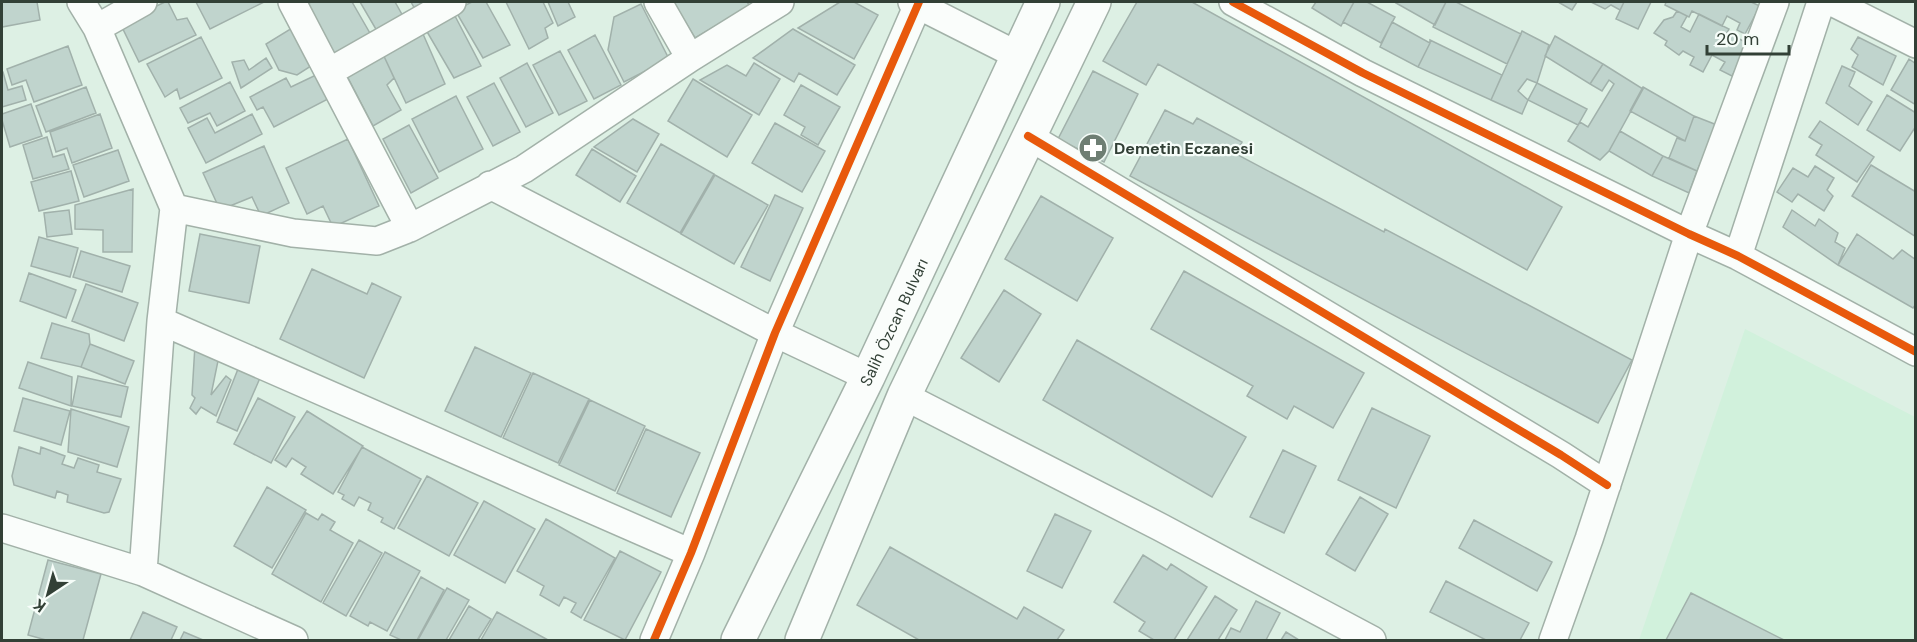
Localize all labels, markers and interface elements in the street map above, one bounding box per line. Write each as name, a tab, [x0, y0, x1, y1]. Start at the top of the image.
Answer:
scale bar	[1707, 18, 1790, 56]
text: 20 m	[1716, 27, 1759, 51]
pharmacy icon: Demetin Eczanesi	[1077, 132, 1109, 164]
place label: Demetin Eczanesi	[1114, 138, 1253, 159]
street label: Salih Özcan Bulvarı	[855, 255, 933, 390]
north arrow	[18, 564, 78, 624]
text: K	[29, 594, 50, 617]

